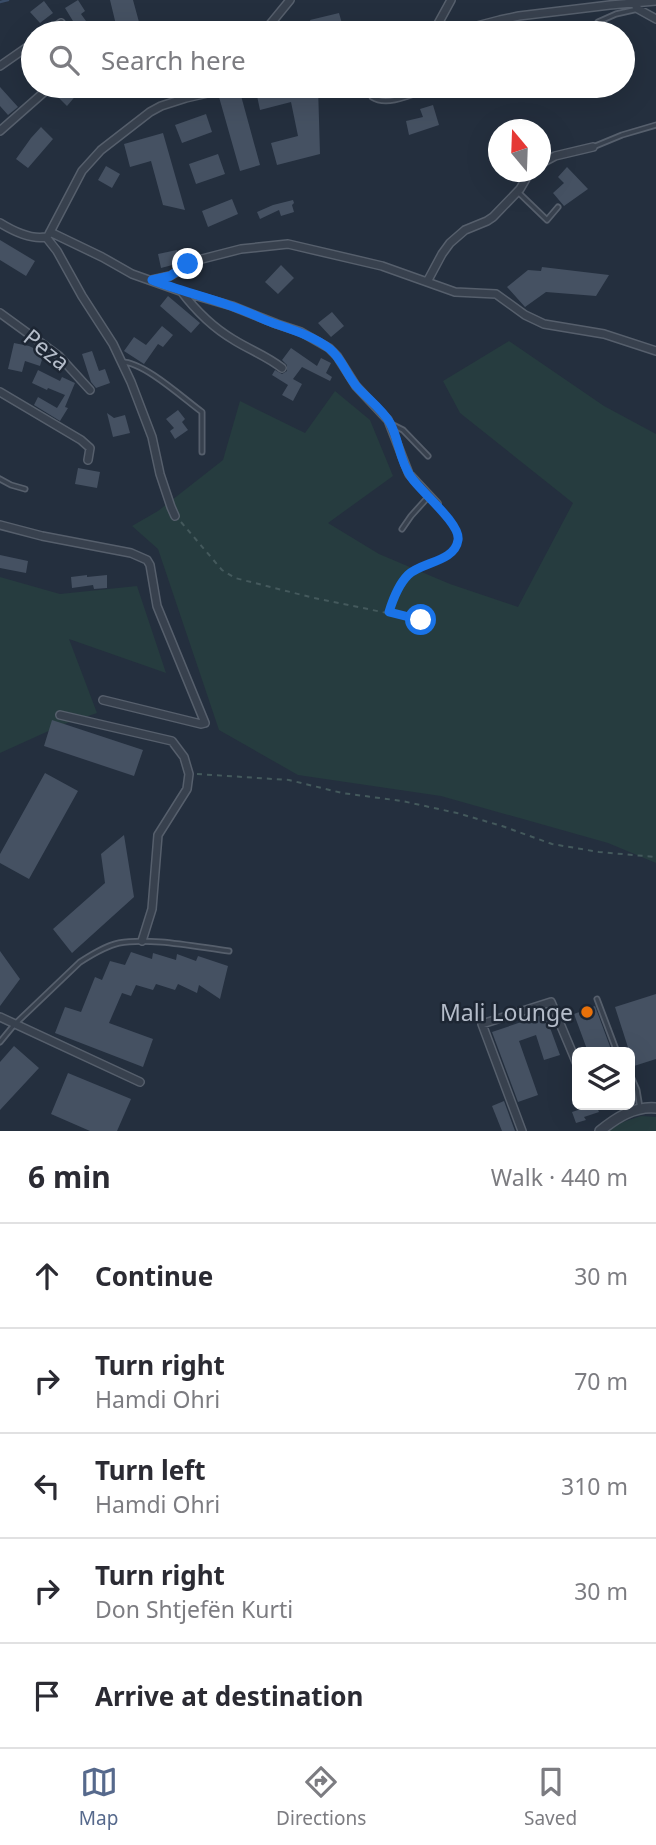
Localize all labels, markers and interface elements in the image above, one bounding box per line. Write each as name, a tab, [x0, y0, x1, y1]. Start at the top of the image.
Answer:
search box	[21, 21, 635, 98]
icon: search	[45, 41, 83, 79]
text: Search here	[101, 42, 246, 78]
north arrow	[488, 119, 551, 182]
route end	[172, 248, 203, 279]
street label: Peza	[17, 321, 77, 377]
route start	[405, 604, 436, 635]
place label: Mali Lounge	[440, 996, 573, 1028]
marker: Mali Lounge	[579, 1004, 595, 1020]
map controls	[572, 1047, 635, 1110]
button: layers	[572, 1047, 635, 1110]
text: 6 min	[28, 1156, 111, 1197]
text: Walk · 440 m	[491, 1161, 628, 1193]
icon: ahead	[28, 1257, 66, 1295]
text: Continue	[95, 1258, 213, 1294]
text: 30 m	[574, 1260, 628, 1292]
text: Turn right	[95, 1347, 225, 1383]
icon: right	[28, 1362, 66, 1400]
text: 70 m	[574, 1365, 628, 1397]
text: Hamdi Ohri	[95, 1383, 220, 1415]
text: Turn left	[95, 1452, 206, 1488]
icon: left	[28, 1467, 66, 1505]
text: 310 m	[561, 1470, 628, 1502]
text: Hamdi Ohri	[95, 1488, 220, 1520]
text: Turn right	[95, 1557, 225, 1593]
icon: right	[28, 1572, 66, 1610]
text: 30 m	[574, 1575, 628, 1607]
text: Don Shtjefën Kurti	[95, 1593, 293, 1625]
icon: arrive	[28, 1677, 66, 1715]
text: Arrive at destination	[95, 1678, 364, 1714]
tab: Map	[79, 1763, 118, 1831]
tab: Directions	[276, 1763, 366, 1831]
tab: Saved	[524, 1763, 577, 1831]

